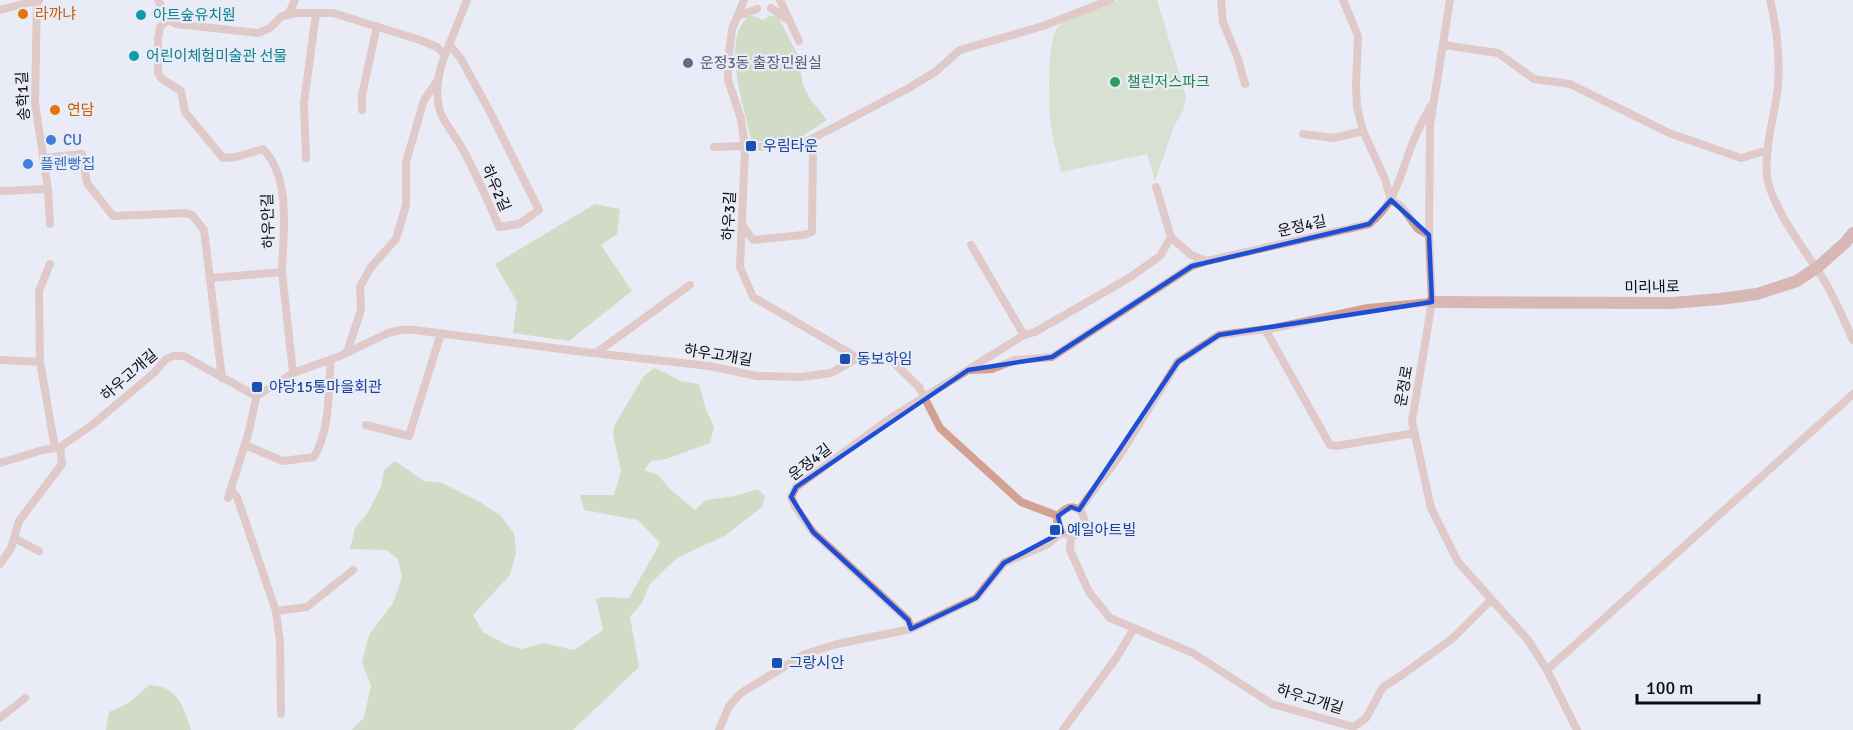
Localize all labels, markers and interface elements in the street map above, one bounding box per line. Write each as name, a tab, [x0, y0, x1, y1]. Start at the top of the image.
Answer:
place label: 라까냐	[35, 5, 77, 23]
place label: 아트숲유치원	[153, 6, 236, 24]
marker: 라까냐	[16, 7, 30, 21]
marker: 아트숲유치원	[134, 8, 148, 22]
place label: 어린이체험미술관 선물	[146, 47, 287, 65]
marker: 어린이체험미술관 선물	[127, 49, 141, 63]
place label: 운정3동 출장민원실	[700, 54, 822, 72]
marker: 운정3동 출장민원실	[681, 56, 695, 70]
street label: 송학1길	[13, 71, 33, 121]
place label: 챌린저스파크	[1127, 73, 1210, 91]
marker: 챌린저스파크	[1108, 75, 1122, 89]
place label: 연담	[67, 101, 95, 119]
marker: 연담	[48, 103, 62, 117]
place label: CU	[63, 131, 82, 149]
marker: CU	[44, 133, 58, 147]
place label: 우림타운	[763, 137, 818, 155]
marker: 우림타운	[744, 139, 758, 153]
place label: 플렌빵집	[40, 155, 95, 173]
marker: 플렌빵집	[21, 157, 35, 171]
street label: 하우2길	[478, 162, 514, 214]
street label: 하우3길	[719, 191, 739, 241]
street label: 하우안길	[258, 193, 278, 249]
street label: 운정4길	[1276, 212, 1328, 240]
street label: 미리내로	[1624, 278, 1680, 296]
street label: 하우고개길	[683, 341, 753, 369]
street label: 하우고개길	[97, 346, 161, 404]
place label: 동보하임	[857, 350, 912, 368]
marker: 동보하임	[838, 352, 852, 366]
street label: 운정로	[1392, 364, 1416, 408]
place label: 야당15통마을회관	[269, 378, 382, 396]
marker: 야당15통마을회관	[250, 380, 264, 394]
street label: 운정4길	[785, 440, 835, 484]
place label: 예일아트빌	[1067, 521, 1136, 539]
marker: 예일아트빌	[1048, 523, 1062, 537]
place label: 그랑시안	[789, 654, 844, 672]
marker: 그랑시안	[770, 656, 784, 670]
scale bar	[1637, 667, 1758, 705]
text: 100 m	[1646, 677, 1693, 699]
street label: 하우고개길	[1274, 680, 1346, 718]

